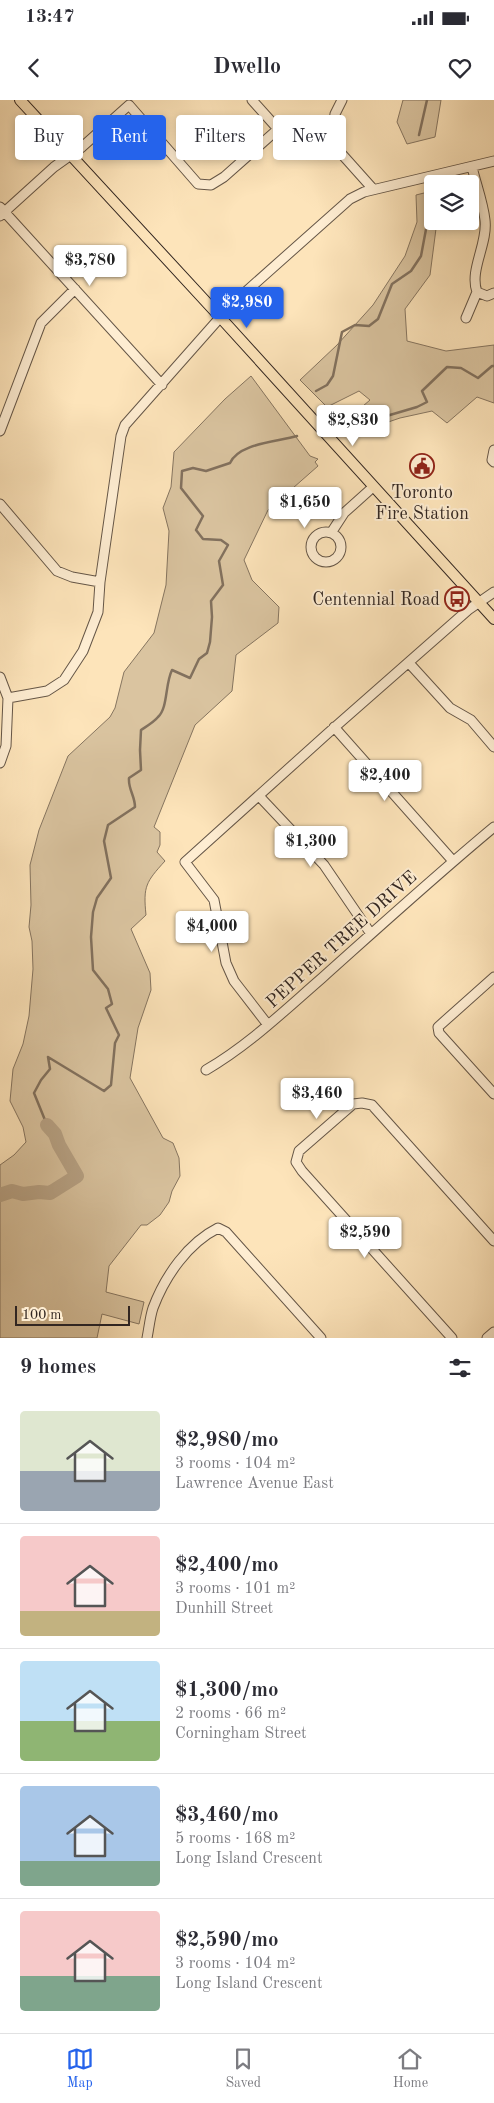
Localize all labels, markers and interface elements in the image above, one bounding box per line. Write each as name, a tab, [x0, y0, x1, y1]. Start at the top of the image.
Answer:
text: 13:47	[25, 8, 74, 27]
icon: back	[20, 54, 48, 82]
icon: heart	[446, 54, 474, 82]
text: Dwello	[213, 56, 281, 78]
chip: Buy	[15, 115, 83, 160]
chip: Rent	[93, 115, 166, 160]
chip: Filters	[176, 115, 263, 160]
chip: New	[273, 115, 346, 160]
map controls	[424, 175, 479, 230]
button: layers	[424, 175, 479, 230]
pin: $3,780	[49, 244, 131, 287]
text: $3,780	[65, 253, 115, 269]
pin: $2,980	[206, 286, 288, 329]
text: $2,980	[222, 295, 272, 311]
pin: $2,830	[312, 404, 394, 447]
text: $2,830	[328, 413, 378, 429]
public building icon: Toronto Fire Station	[409, 453, 435, 479]
place label: Toronto Fire Station	[375, 484, 469, 523]
pin: $1,650	[264, 486, 346, 529]
text: $1,650	[280, 495, 330, 511]
bus stop icon: Centennial Road	[444, 586, 470, 612]
place label: Centennial Road	[312, 591, 440, 609]
pin: $2,400	[344, 760, 426, 802]
text: $2,400	[360, 768, 410, 784]
pin: $1,300	[270, 826, 352, 868]
text: $1,300	[286, 834, 336, 850]
street label: PEPPER TREE DRIVE	[263, 868, 420, 1012]
pin: $4,000	[171, 910, 253, 953]
text: $4,000	[187, 919, 237, 935]
pin: $3,460	[276, 1078, 358, 1120]
text: $3,460	[292, 1086, 342, 1102]
pin: $2,590	[324, 1216, 406, 1259]
text: $2,590	[340, 1225, 390, 1241]
scale bar	[15, 1303, 130, 1326]
text: 100 m	[22, 1308, 61, 1322]
icon: filters	[446, 1354, 474, 1382]
text: 9 homes	[20, 1357, 96, 1378]
text: $2,980/mo	[175, 1430, 279, 1451]
icon: home	[60, 1431, 120, 1491]
text: 3 rooms · 104 m²	[175, 1456, 295, 1472]
text: Lawrence Avenue East	[175, 1476, 334, 1492]
text: $2,400/mo	[175, 1555, 279, 1576]
icon: home	[60, 1556, 120, 1616]
text: 3 rooms · 101 m²	[175, 1581, 295, 1597]
text: Dunhill Street	[175, 1601, 273, 1617]
text: $1,300/mo	[175, 1680, 279, 1701]
icon: home	[60, 1681, 120, 1741]
text: 2 rooms · 66 m²	[175, 1706, 286, 1722]
text: Corningham Street	[175, 1726, 307, 1742]
text: $3,460/mo	[175, 1805, 279, 1826]
icon: home	[60, 1806, 120, 1866]
text: 5 rooms · 168 m²	[175, 1831, 295, 1847]
text: Long Island Crescent	[175, 1851, 323, 1867]
text: $2,590/mo	[175, 1930, 279, 1951]
icon: home	[60, 1931, 120, 1991]
text: 3 rooms · 104 m²	[175, 1956, 295, 1972]
text: Long Island Crescent	[175, 1976, 323, 1992]
tab: Map	[66, 2045, 94, 2092]
tab: Saved	[225, 2045, 261, 2092]
tab: Home	[393, 2045, 428, 2092]

